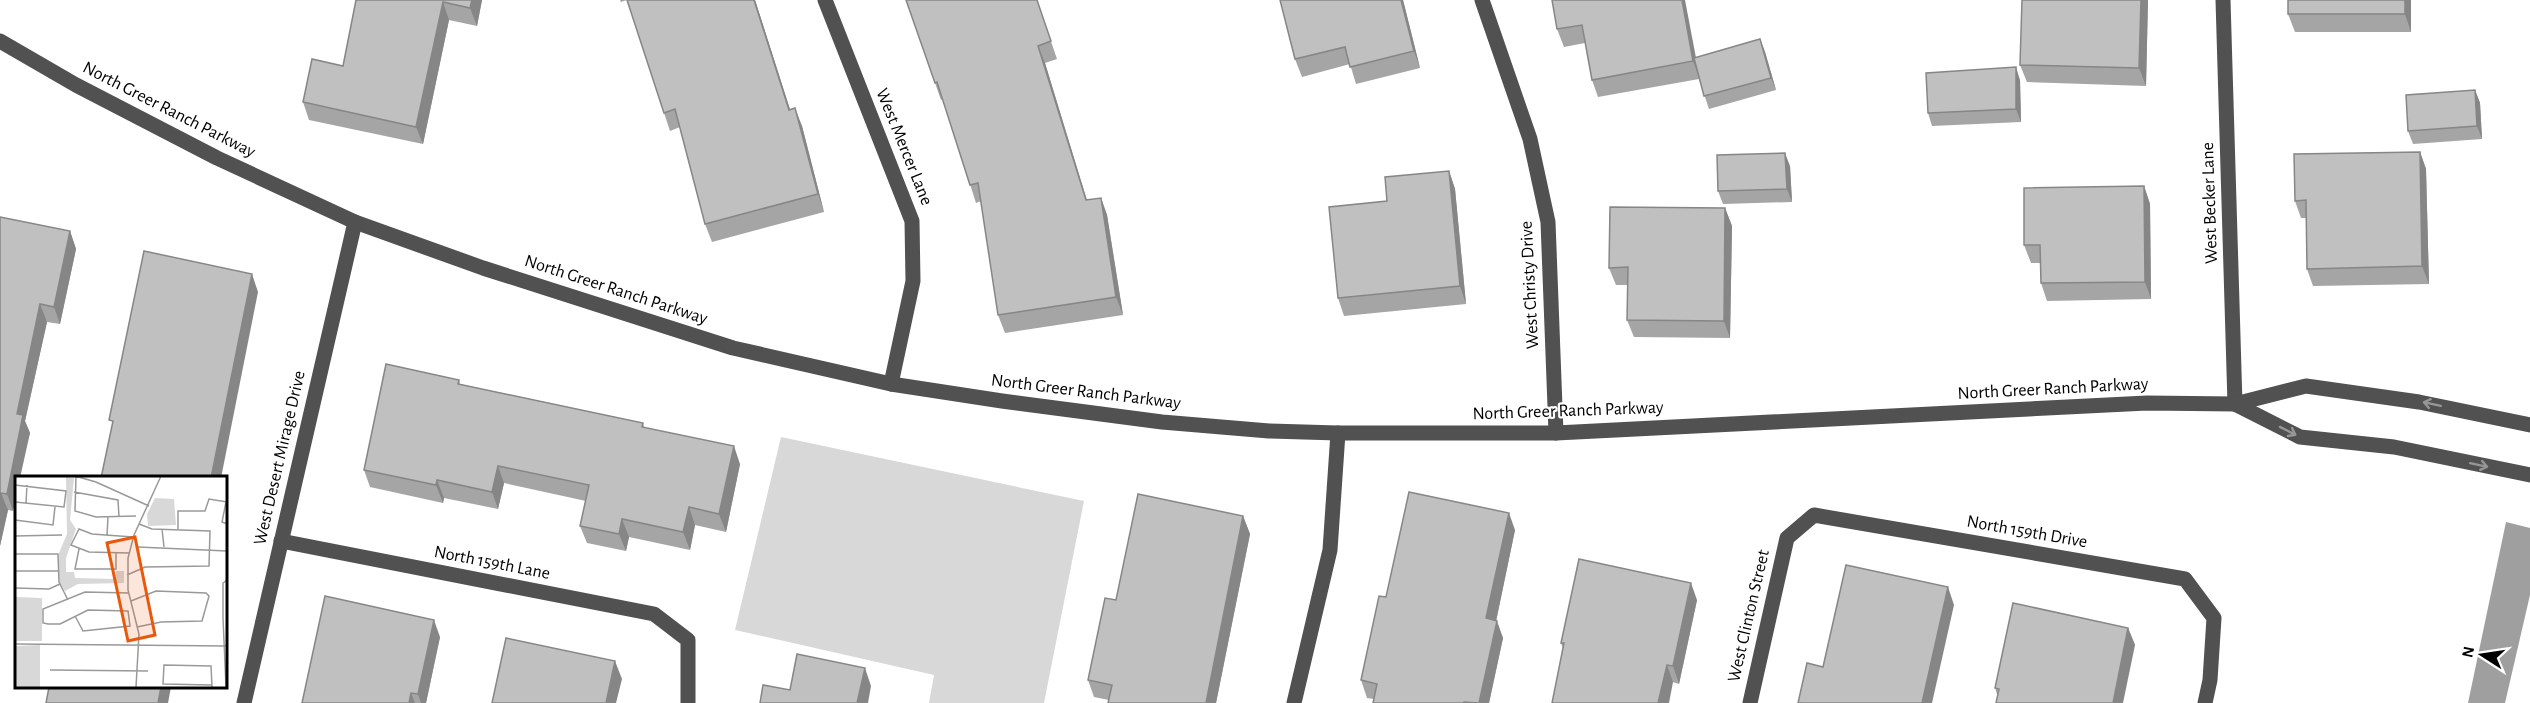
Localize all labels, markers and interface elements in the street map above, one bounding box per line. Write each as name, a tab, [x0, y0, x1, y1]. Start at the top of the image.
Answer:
street label: North Greer Ranch Parkway	[80, 59, 258, 162]
street label: West Mercer Lane	[872, 86, 936, 208]
street label: West Becker Lane	[2199, 142, 2221, 264]
street label: West Christy Drive	[1518, 221, 1542, 349]
street label: North Greer Ranch Parkway	[522, 252, 710, 328]
street label: West Desert Mirage Drive	[251, 369, 309, 547]
street label: North Greer Ranch Parkway	[990, 371, 1182, 413]
street label: North Greer Ranch Parkway	[1957, 375, 2149, 403]
one-way arrow	[2422, 398, 2442, 409]
street label: North Greer Ranch Parkway	[1472, 399, 1664, 423]
one-way arrow	[2278, 425, 2296, 437]
one-way arrow	[2469, 460, 2488, 471]
inset map	[15, 476, 226, 688]
street label: North 159th Drive	[1965, 513, 2089, 551]
street label: North 159th Lane	[432, 543, 552, 583]
street label: West Clinton Street	[1725, 548, 1773, 684]
north arrow	[2452, 625, 2512, 685]
text: N	[2459, 645, 2477, 659]

